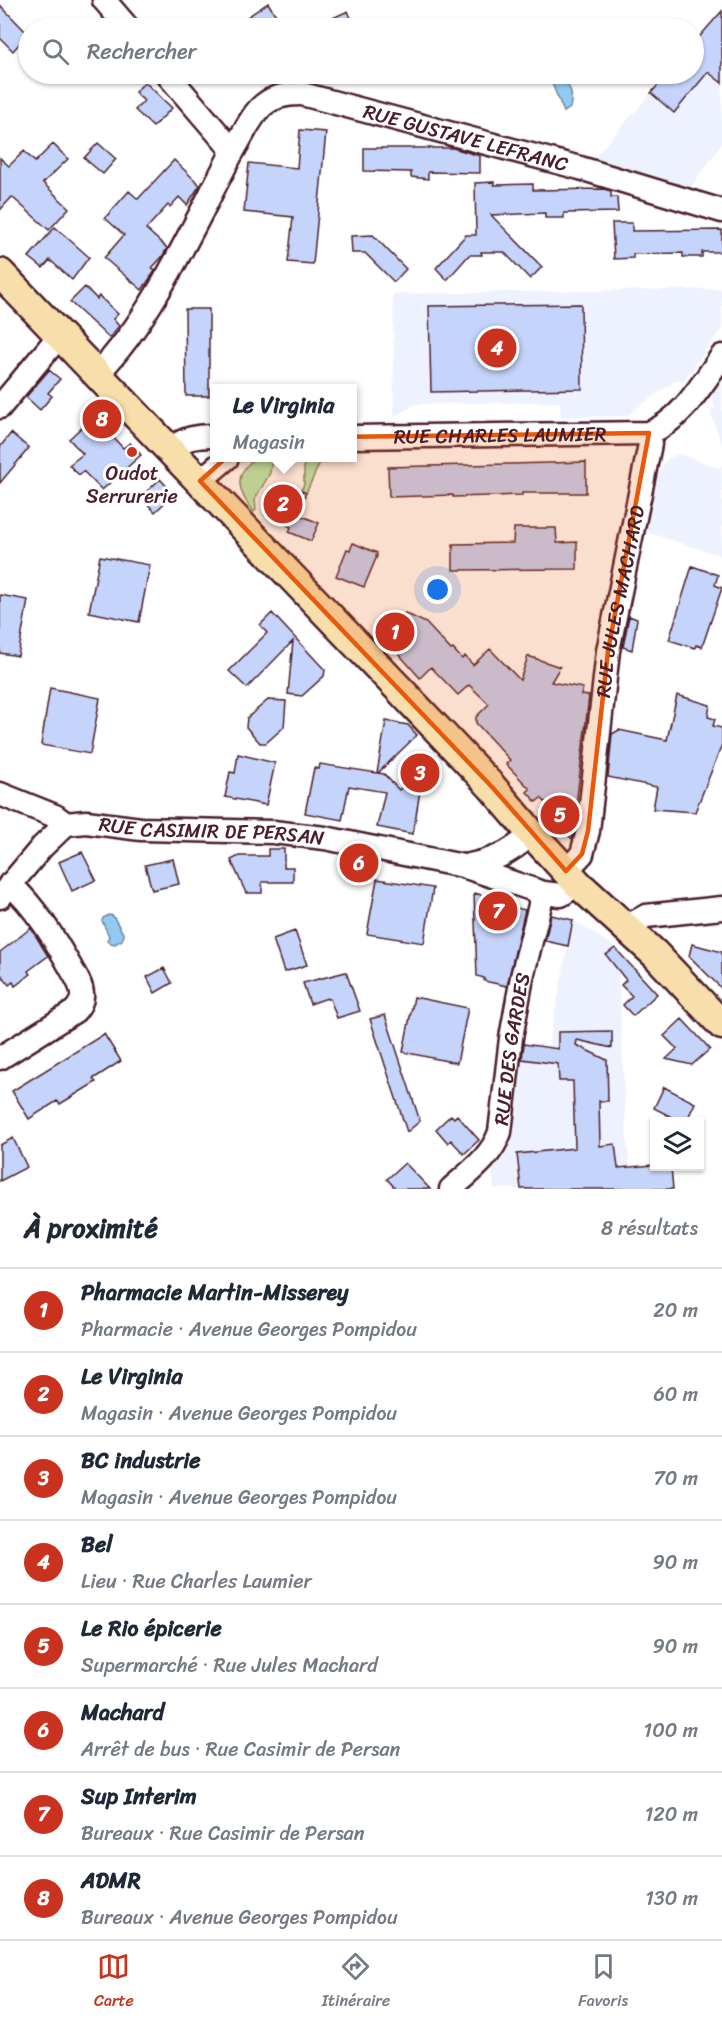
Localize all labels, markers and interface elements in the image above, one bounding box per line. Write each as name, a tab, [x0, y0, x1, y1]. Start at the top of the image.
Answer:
search box	[18, 18, 704, 84]
text: Rechercher	[87, 32, 197, 71]
icon: search	[39, 35, 72, 68]
street label: RUE GUSTAVE LEFRANC	[360, 94, 573, 182]
pin: 4	[478, 326, 516, 370]
popup	[210, 384, 357, 462]
text: Le Virginia	[233, 386, 334, 425]
pin: 8	[82, 396, 122, 442]
street label: RUE CHARLES LAUMIER	[393, 416, 607, 454]
text: Magasin	[233, 425, 305, 460]
marker: Oudot Serrurerie	[125, 445, 139, 459]
place label: Oudot Serrurerie	[86, 456, 178, 514]
pin: 2	[264, 482, 302, 526]
street label: RUE JULES MACHARD	[585, 502, 655, 700]
your location	[423, 575, 452, 604]
pin: 1	[376, 610, 414, 654]
pin: 3	[400, 750, 440, 796]
pin: 5	[540, 792, 580, 838]
street label: RUE CASIMIR DE PERSAN	[97, 806, 326, 855]
pin: 6	[340, 840, 378, 886]
pin: 7	[478, 888, 518, 934]
street label: RUE DES GARDES	[483, 969, 540, 1127]
map controls	[650, 1117, 704, 1171]
button: layers	[650, 1117, 704, 1171]
text: À proximité	[24, 1205, 158, 1251]
text: 8 résultats	[601, 1211, 698, 1246]
text: Pharmacie Martin-Misserey	[81, 1273, 349, 1312]
text: 1	[39, 1293, 48, 1328]
text: 20 m	[653, 1293, 698, 1328]
text: Pharmacie · Avenue Georges Pompidou	[81, 1312, 417, 1347]
text: Le Virginia	[81, 1357, 183, 1396]
text: 2	[38, 1377, 49, 1412]
text: 60 m	[653, 1377, 698, 1412]
text: Magasin · Avenue Georges Pompidou	[81, 1396, 397, 1431]
text: BC industrie	[81, 1441, 201, 1480]
text: 3	[38, 1461, 49, 1496]
text: 70 m	[653, 1461, 698, 1496]
text: Magasin · Avenue Georges Pompidou	[81, 1480, 397, 1515]
text: Bel	[81, 1525, 112, 1564]
text: 4	[37, 1545, 50, 1580]
text: 90 m	[653, 1545, 698, 1580]
text: Lieu · Rue Charles Laumier	[81, 1564, 312, 1599]
text: Le Rio épicerie	[81, 1609, 222, 1648]
text: 5	[37, 1629, 50, 1664]
text: 90 m	[653, 1629, 698, 1664]
text: Supermarché · Rue Jules Machard	[81, 1648, 378, 1683]
text: Machard	[81, 1693, 164, 1732]
text: 6	[38, 1713, 49, 1748]
text: 100 m	[644, 1713, 698, 1748]
text: Arrêt de bus · Rue Casimir de Persan	[81, 1732, 400, 1767]
text: Sup Interim	[81, 1777, 197, 1816]
text: 7	[38, 1797, 49, 1832]
text: 120 m	[645, 1797, 698, 1832]
text: Bureaux · Rue Casimir de Persan	[81, 1816, 364, 1851]
text: ADMR	[81, 1861, 141, 1900]
text: 8	[37, 1881, 50, 1916]
text: 130 m	[645, 1881, 698, 1916]
text: Bureaux · Avenue Georges Pompidou	[81, 1900, 398, 1935]
tab: Carte	[94, 1950, 134, 2015]
tab: Itinéraire	[322, 1950, 390, 2015]
tab: Favoris	[578, 1950, 628, 2015]

